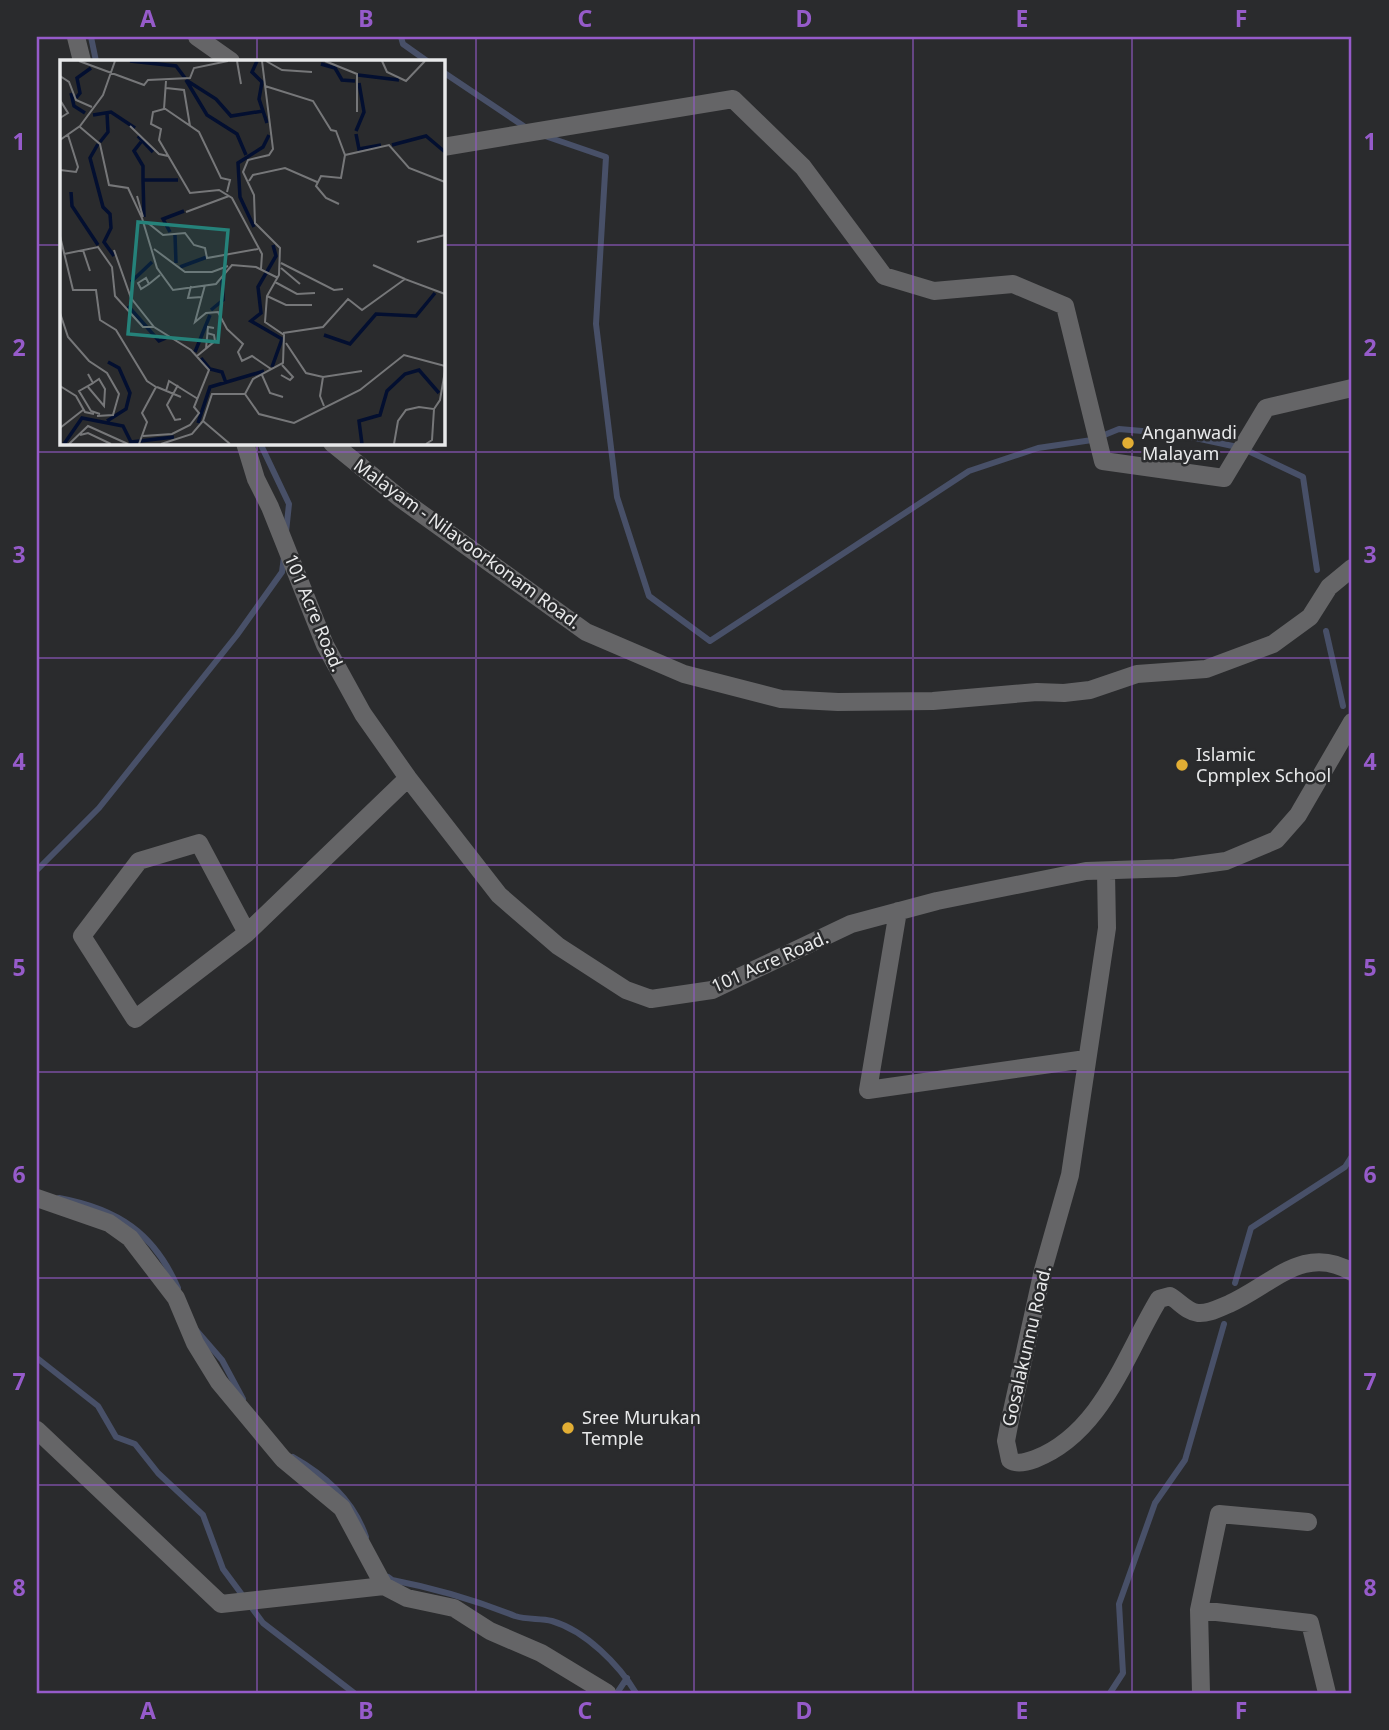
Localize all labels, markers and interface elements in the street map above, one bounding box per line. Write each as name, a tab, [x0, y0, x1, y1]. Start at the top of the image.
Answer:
text: A	[140, 2, 156, 34]
text: B	[358, 2, 374, 34]
text: C	[578, 2, 593, 34]
text: D	[796, 2, 812, 34]
text: E	[1016, 2, 1028, 34]
text: F	[1235, 2, 1247, 34]
inset map	[60, 60, 444, 444]
text: 1	[12, 125, 26, 157]
text: 1	[1363, 125, 1377, 157]
text: 2	[12, 331, 26, 363]
text: 2	[1363, 331, 1377, 363]
place label: Anganwadi Malayam	[1142, 420, 1237, 465]
marker: Anganwadi Malayam	[1120, 435, 1136, 451]
street label: Malayam - Nilavoorkonam Road.	[349, 453, 586, 634]
text: 3	[12, 538, 26, 570]
text: 3	[1363, 538, 1377, 570]
street label: 101 Acre Road.	[279, 550, 351, 675]
place label: Islamic Cpmplex School	[1196, 742, 1331, 787]
text: 4	[12, 745, 26, 777]
text: 4	[1363, 745, 1377, 777]
marker: Islamic Cpmplex School	[1174, 757, 1190, 773]
street label: 101 Acre Road.	[707, 925, 832, 998]
text: 5	[12, 951, 26, 983]
text: 5	[1363, 951, 1377, 983]
text: 6	[12, 1158, 26, 1190]
text: 6	[1363, 1158, 1377, 1190]
street label: Gosalakunnu Road.	[996, 1263, 1056, 1429]
text: 7	[12, 1365, 26, 1397]
text: 7	[1363, 1365, 1377, 1397]
place label: Sree Murukan Temple	[582, 1405, 701, 1450]
marker: Sree Murukan Temple	[560, 1420, 576, 1436]
text: 8	[12, 1571, 26, 1603]
text: 8	[1363, 1571, 1377, 1603]
text: A	[140, 1694, 156, 1726]
text: B	[358, 1694, 374, 1726]
text: C	[578, 1694, 593, 1726]
text: D	[796, 1694, 812, 1726]
text: E	[1016, 1694, 1028, 1726]
text: F	[1235, 1694, 1247, 1726]

